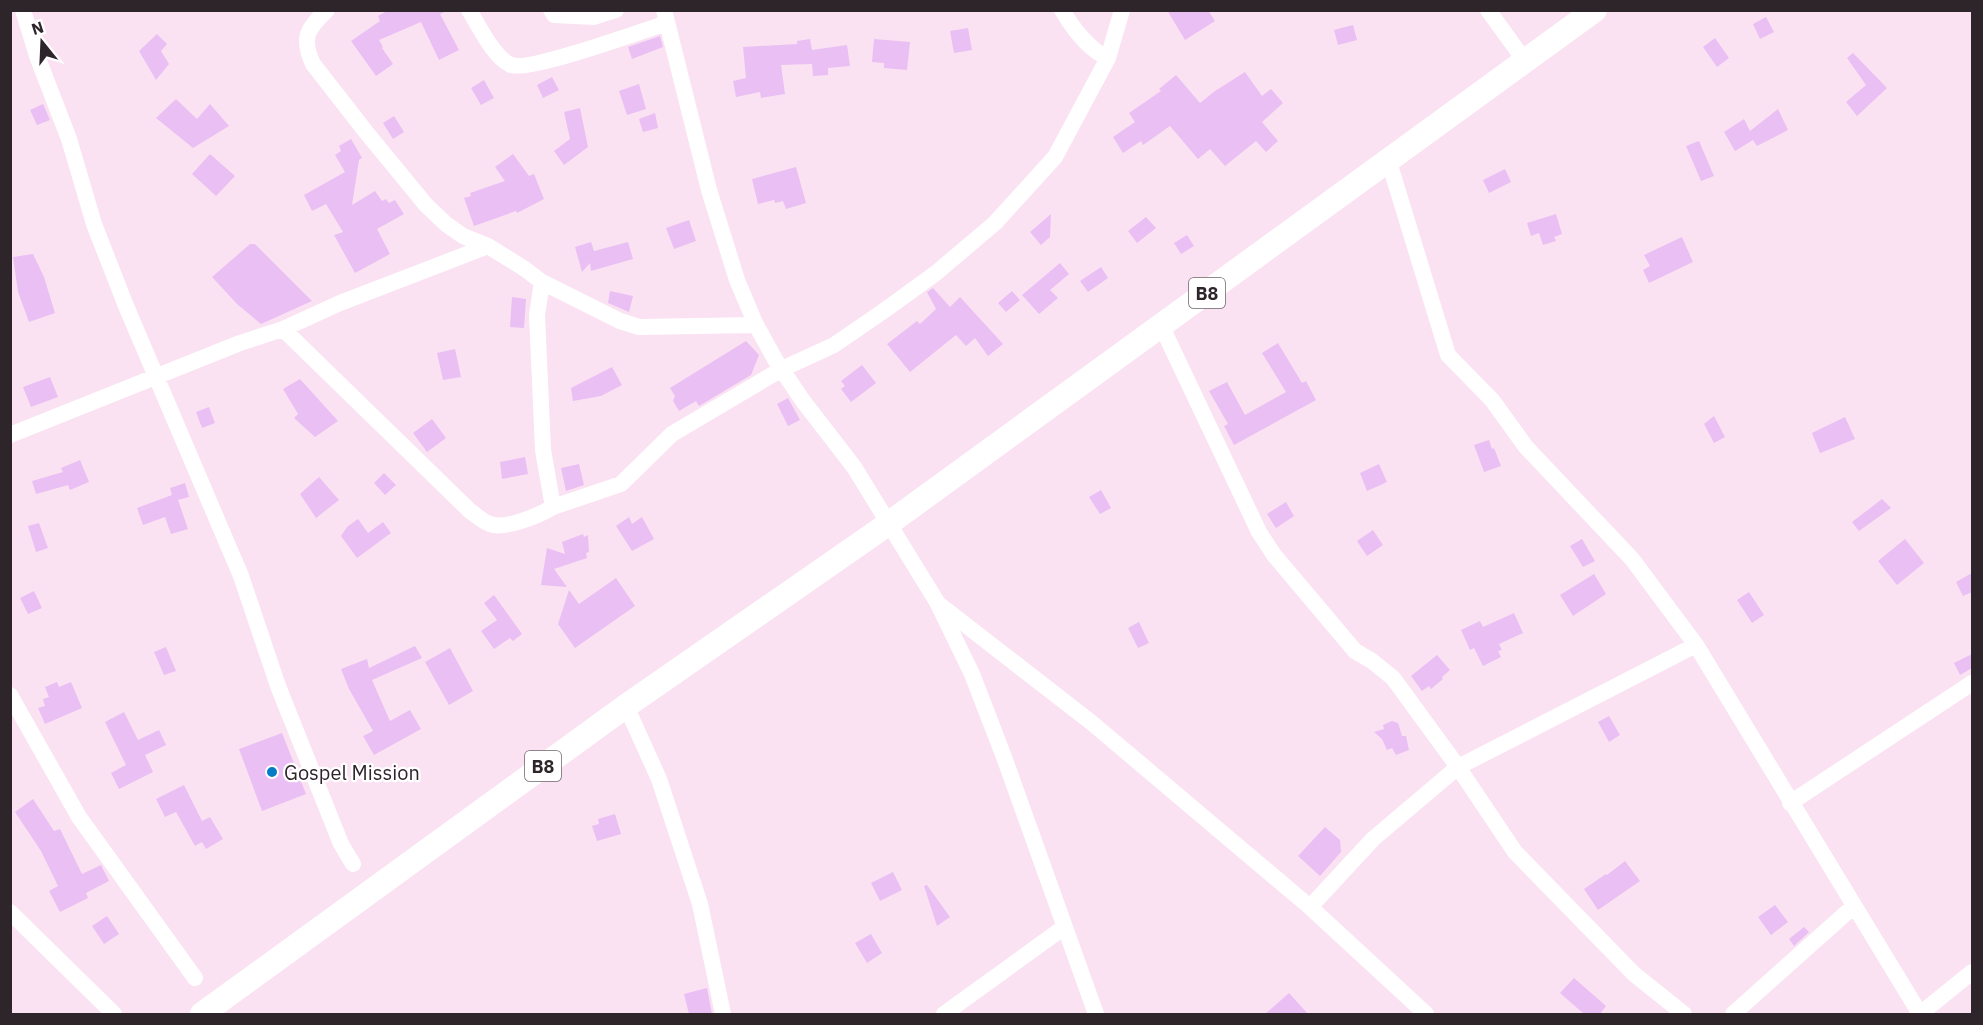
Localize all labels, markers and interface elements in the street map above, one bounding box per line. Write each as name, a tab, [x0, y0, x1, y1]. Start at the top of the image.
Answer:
north arrow	[12, 12, 72, 72]
text: N	[29, 16, 46, 39]
road number: B8	[1189, 278, 1225, 308]
road number: B8	[525, 751, 561, 781]
place label: Gospel Mission	[284, 759, 420, 786]
marker: Gospel Mission	[265, 765, 279, 779]

